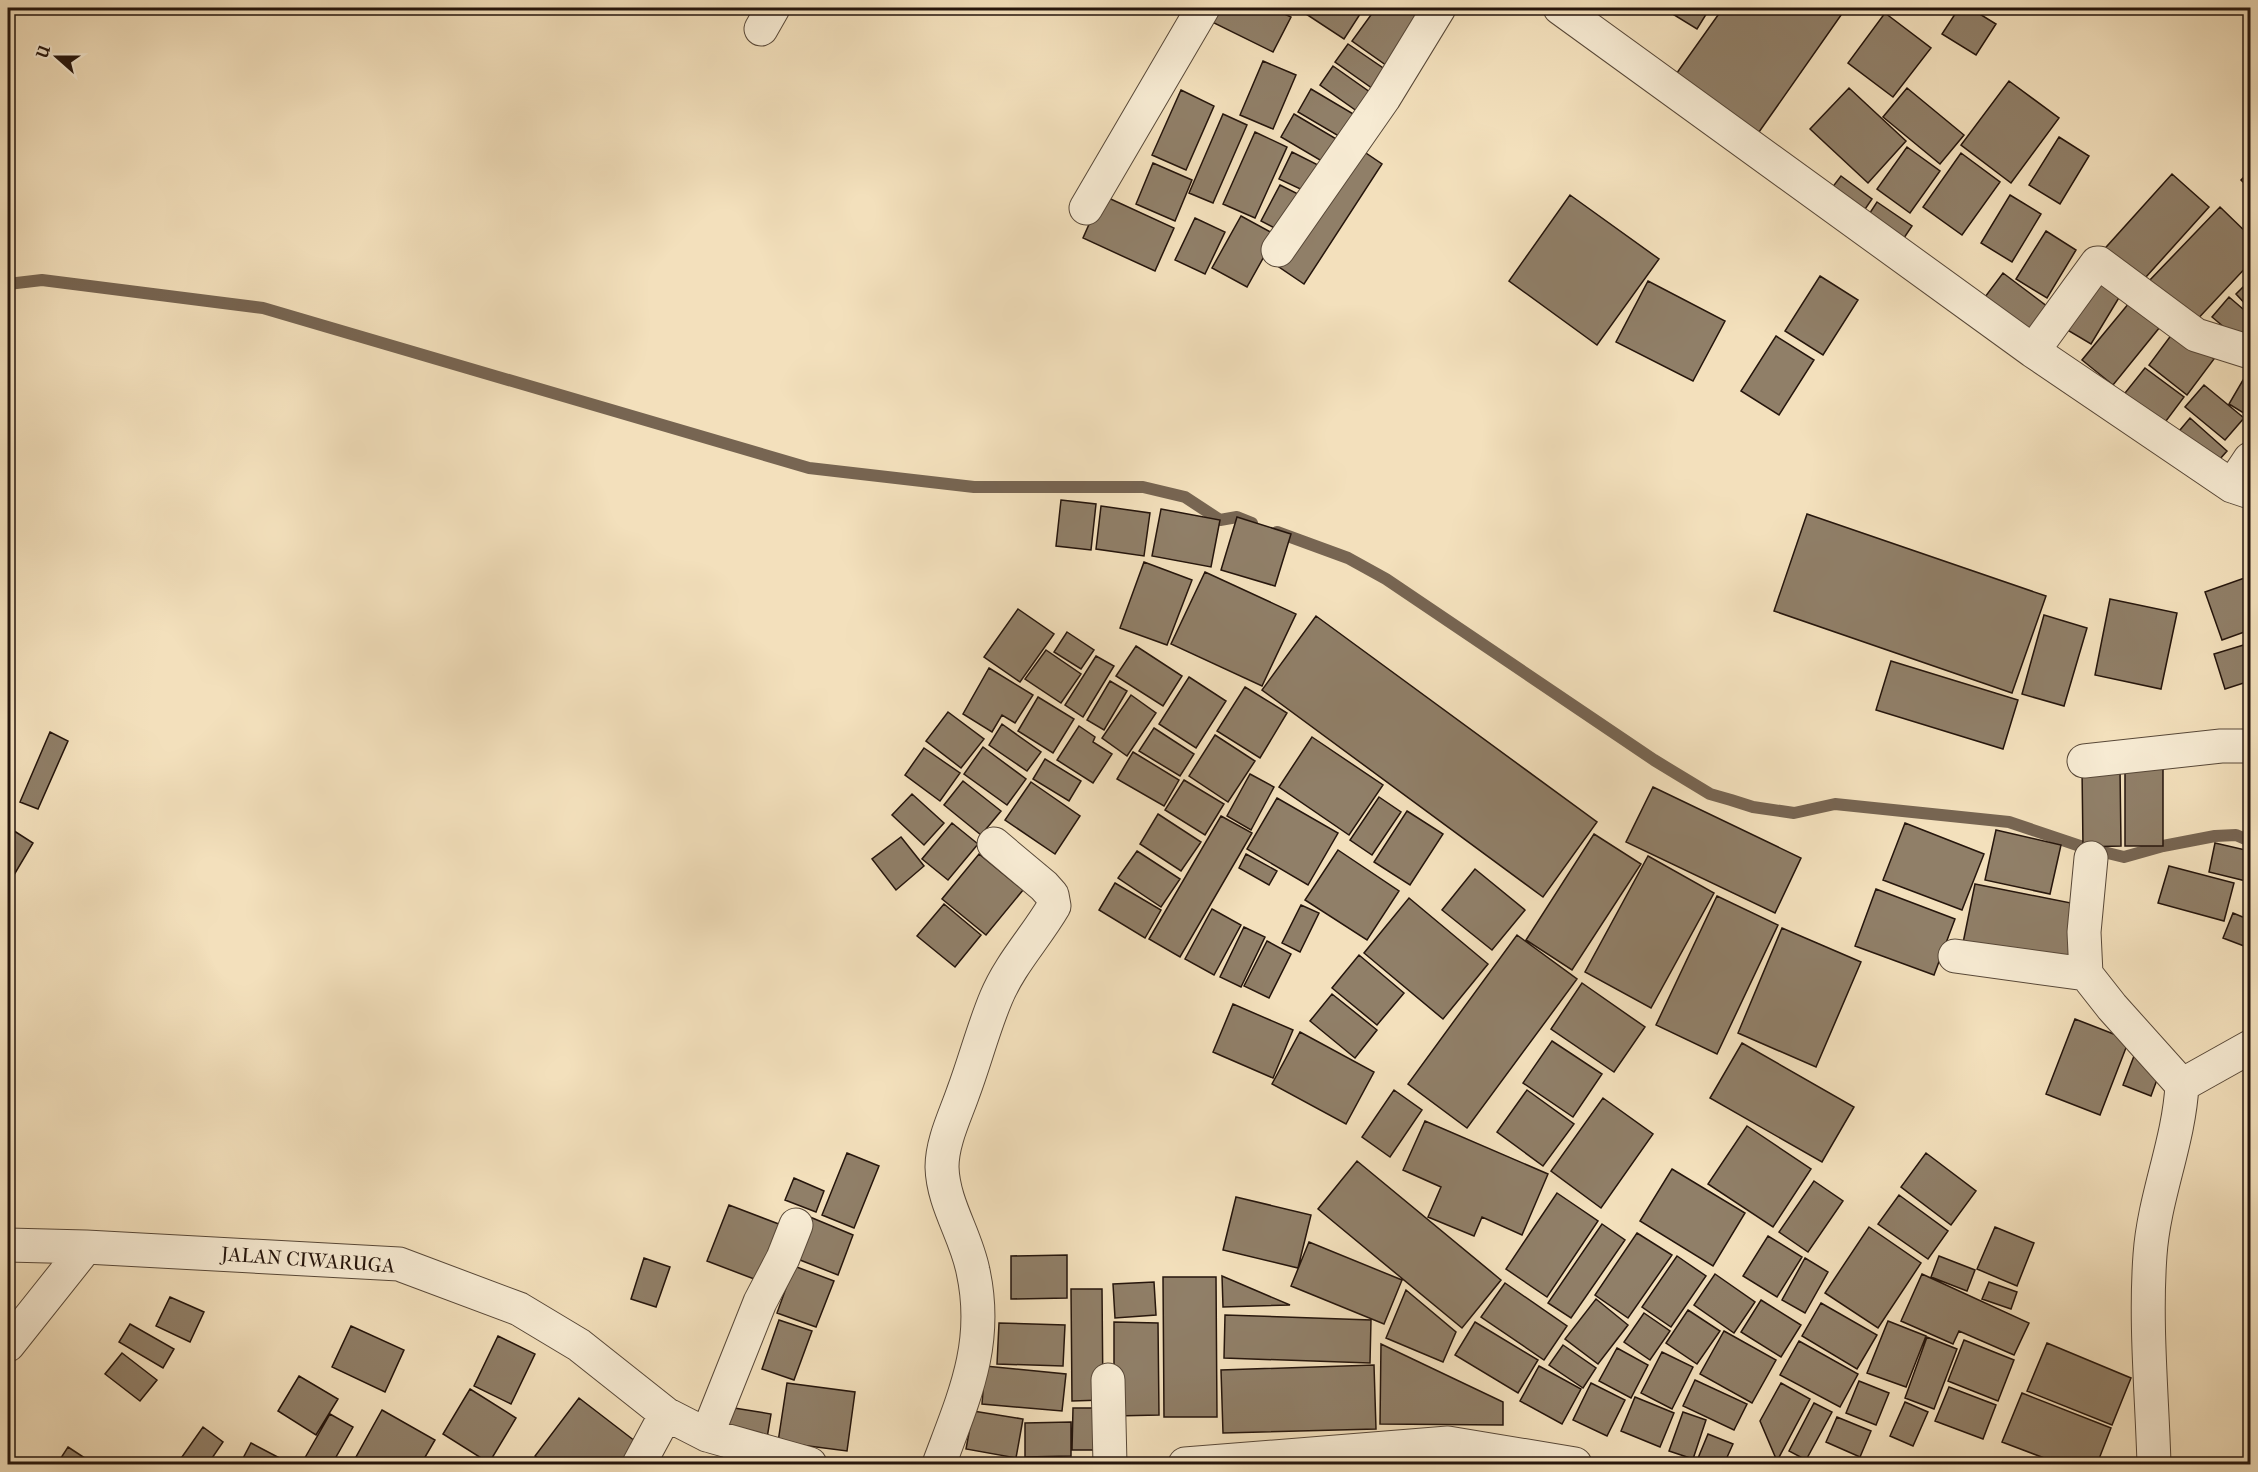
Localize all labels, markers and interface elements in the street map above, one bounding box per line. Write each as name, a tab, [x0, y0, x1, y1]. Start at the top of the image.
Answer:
north arrow	[27, 27, 87, 87]
text: U	[32, 42, 55, 62]
street label: JALAN CIWARUGA	[218, 1242, 397, 1278]

